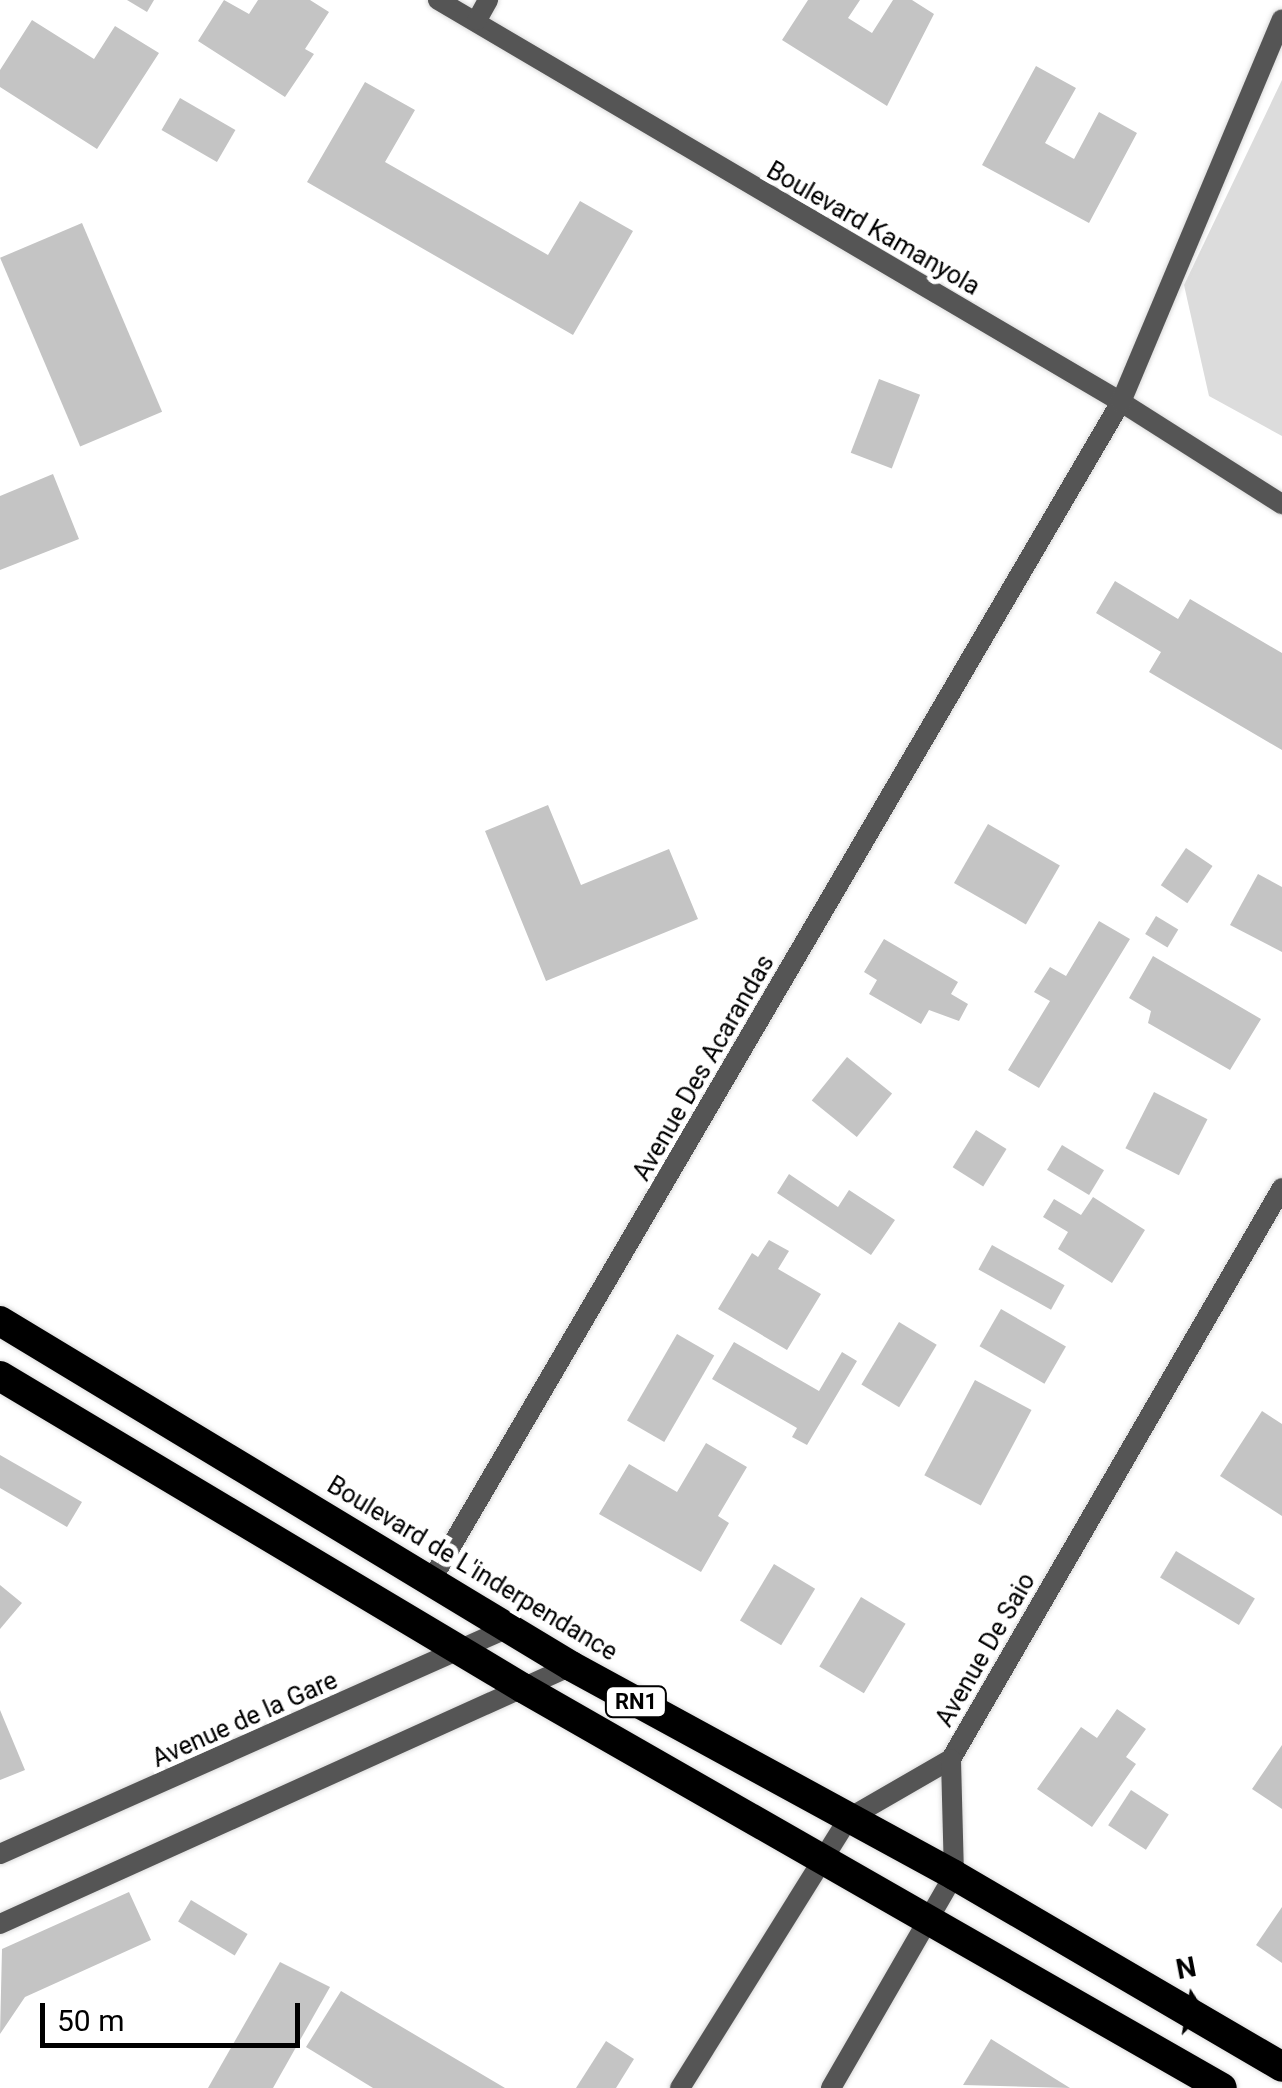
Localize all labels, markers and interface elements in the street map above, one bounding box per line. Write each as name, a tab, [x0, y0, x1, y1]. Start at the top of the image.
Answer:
street label: Boulevard Kamanyola	[761, 156, 985, 302]
street label: Avenue Des Acarandas	[627, 950, 781, 1186]
street label: Boulevard de L'inderpendance	[322, 1470, 622, 1668]
street label: Avenue De Saio	[930, 1568, 1042, 1732]
street label: Avenue de la Gare	[148, 1666, 342, 1774]
road number: RN1	[604, 1685, 668, 1719]
north arrow	[1142, 1948, 1242, 2048]
text: N	[1173, 1950, 1199, 1986]
scale bar	[45, 1983, 305, 2045]
text: 50 m	[57, 2003, 124, 2038]

